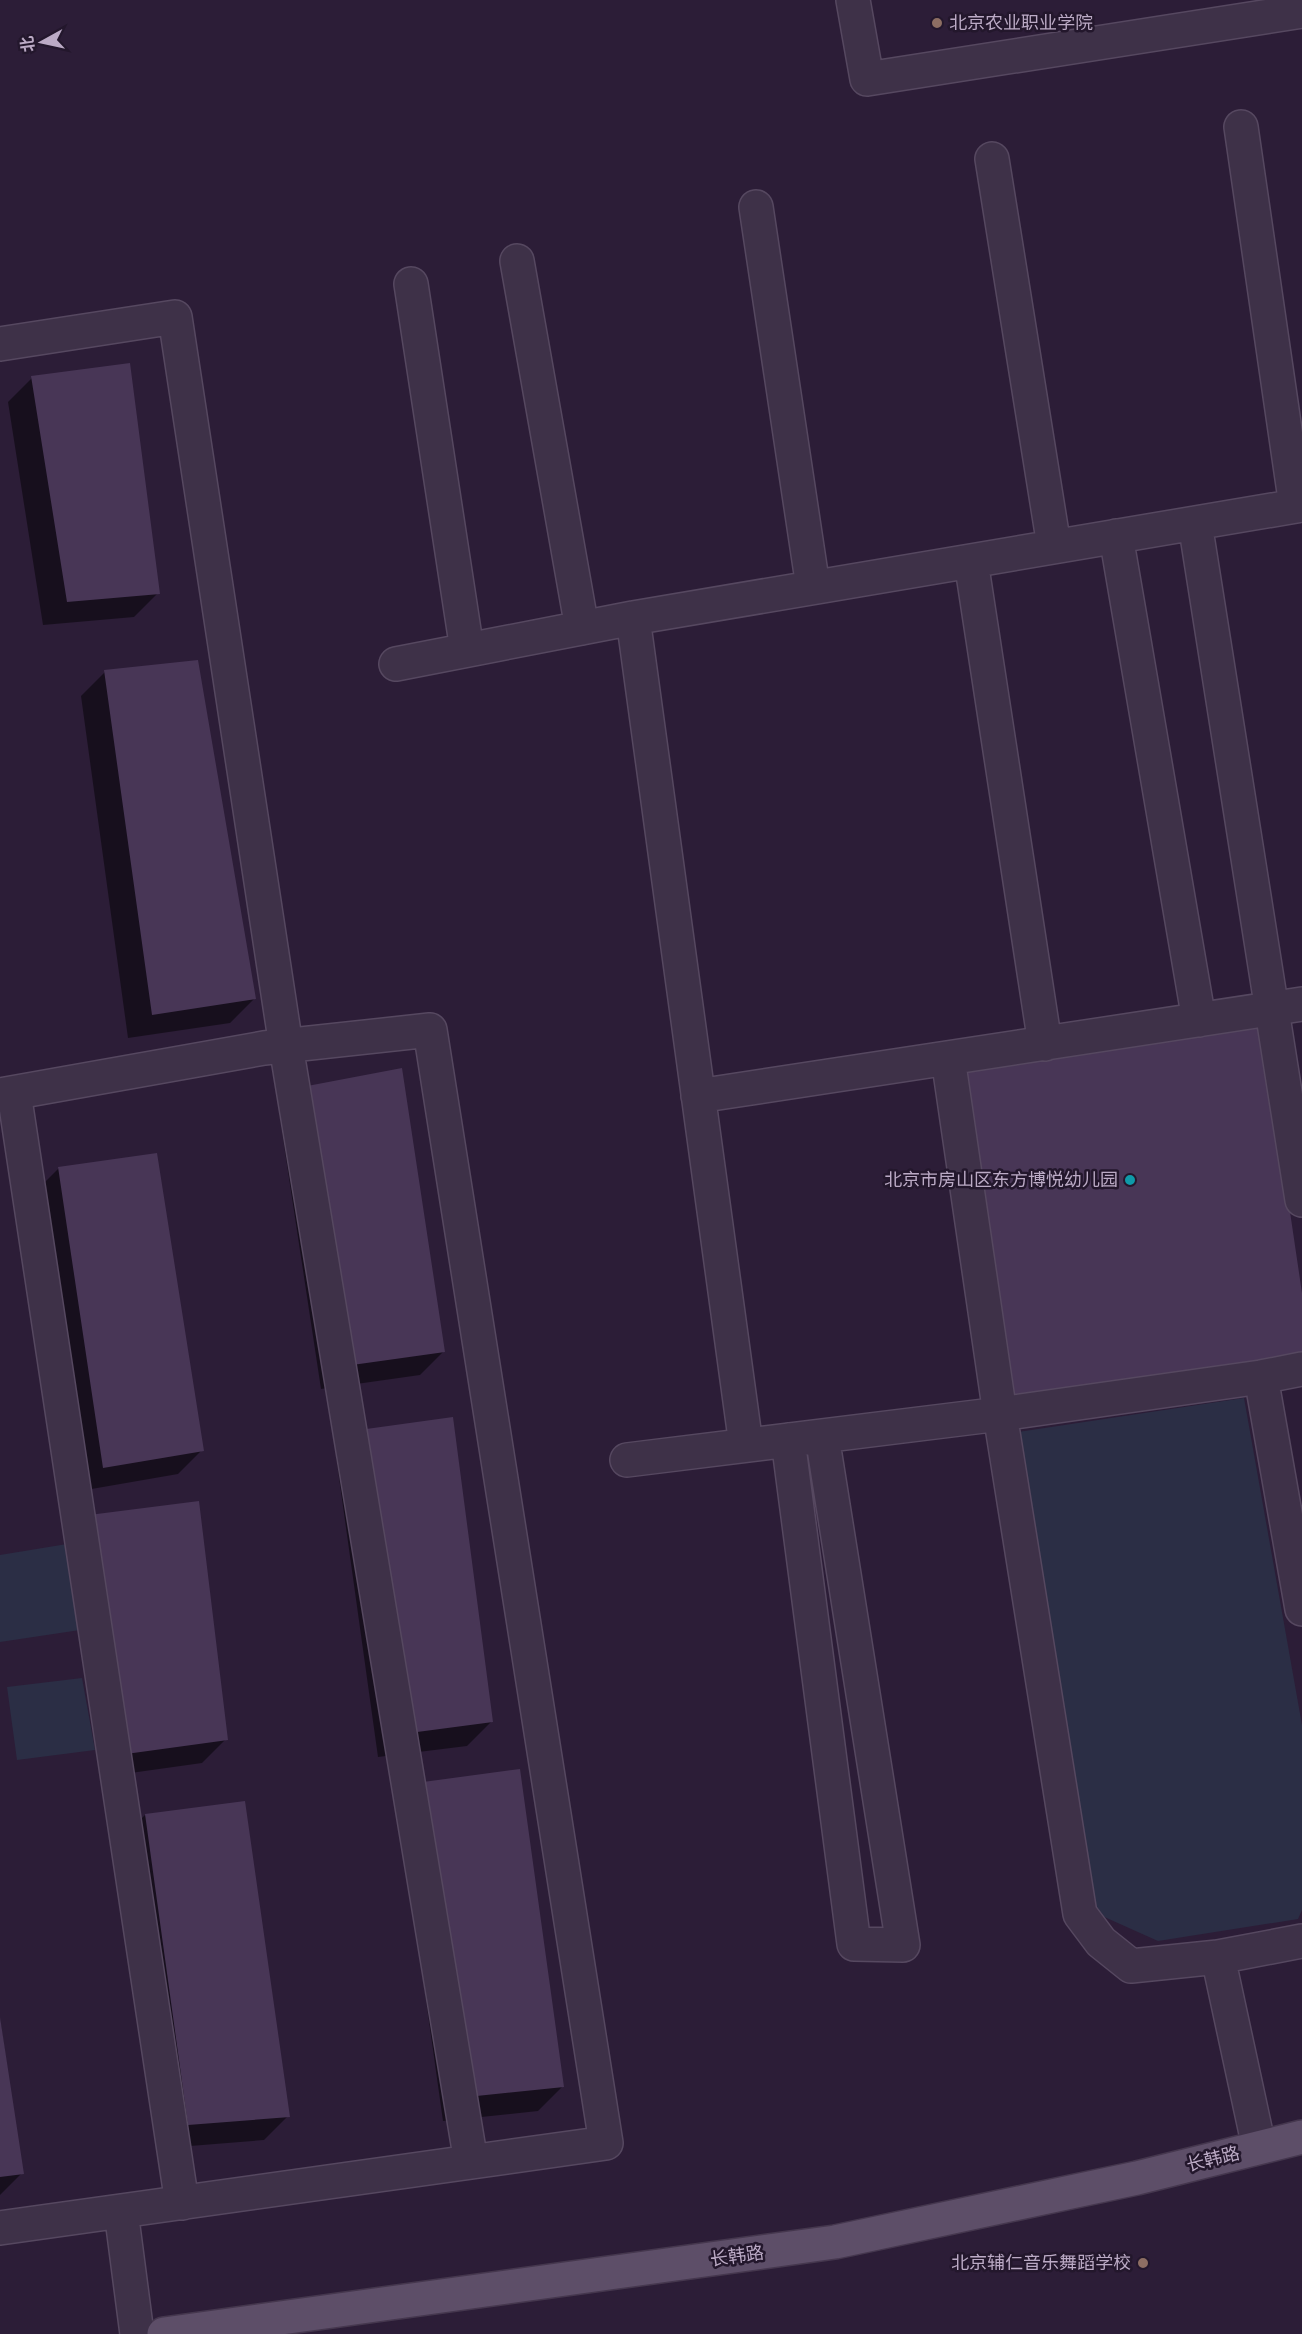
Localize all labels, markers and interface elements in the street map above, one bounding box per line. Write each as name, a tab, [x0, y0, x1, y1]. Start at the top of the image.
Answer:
north arrow	[12, 12, 72, 72]
place label: 北京农业职业学院	[949, 12, 1093, 34]
marker: 北京农业职业学院	[930, 16, 944, 30]
text: 北	[17, 35, 38, 53]
place label: 北京市房山区东方博悦幼儿园	[884, 1169, 1118, 1191]
marker: 北京市房山区东方博悦幼儿园	[1123, 1173, 1137, 1187]
street label: 长韩路	[1184, 2142, 1242, 2176]
street label: 长韩路	[709, 2241, 765, 2271]
place label: 北京辅仁音乐舞蹈学校	[951, 2252, 1131, 2274]
marker: 北京辅仁音乐舞蹈学校	[1136, 2256, 1150, 2270]

